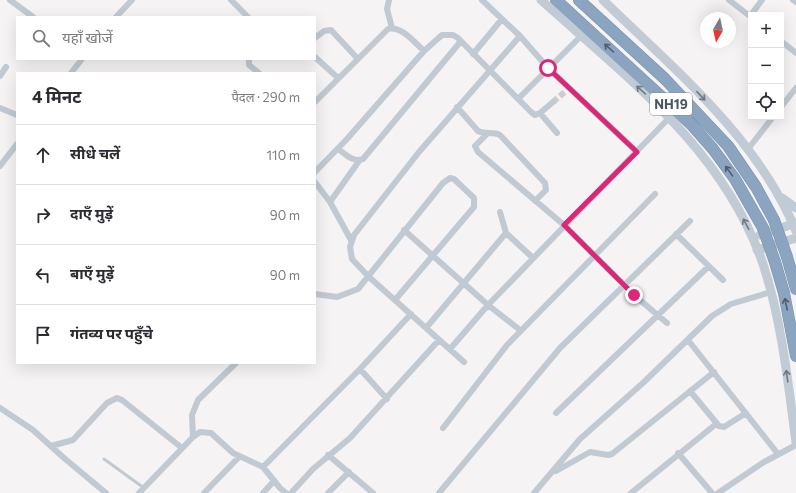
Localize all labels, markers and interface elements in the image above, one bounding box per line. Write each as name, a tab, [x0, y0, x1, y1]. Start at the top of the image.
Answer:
north arrow	[700, 12, 736, 48]
map controls	[748, 12, 784, 120]
button: +	[748, 12, 784, 48]
search box	[16, 16, 316, 60]
icon: search	[30, 27, 52, 49]
text: यहाँ खोजें	[62, 28, 113, 46]
one-way arrow	[604, 43, 614, 53]
button: −	[748, 48, 784, 84]
route start	[539, 59, 557, 77]
button: locate	[748, 84, 784, 120]
one-way arrow	[635, 85, 646, 94]
text: 4 मिनट	[32, 86, 81, 107]
text: पैदल · 290 m	[231, 89, 300, 105]
one-way arrow	[696, 91, 705, 102]
road number: NH19	[650, 93, 692, 115]
icon: ahead	[32, 144, 54, 166]
text: सीधे चलें	[70, 144, 120, 162]
text: 110 m	[267, 147, 300, 163]
one-way arrow	[725, 166, 733, 177]
icon: right	[32, 204, 54, 226]
text: दाएँ मुड़ें	[70, 204, 113, 222]
text: 90 m	[270, 207, 300, 223]
one-way arrow	[742, 218, 750, 230]
icon: left	[32, 264, 54, 286]
text: बाएँ मुड़ें	[70, 264, 114, 282]
text: 90 m	[270, 267, 300, 283]
route end	[625, 286, 643, 304]
one-way arrow	[782, 298, 790, 311]
icon: arrive	[32, 324, 54, 346]
text: गंतव्य पर पहुँचे	[70, 324, 153, 342]
one-way arrow	[783, 370, 791, 383]

